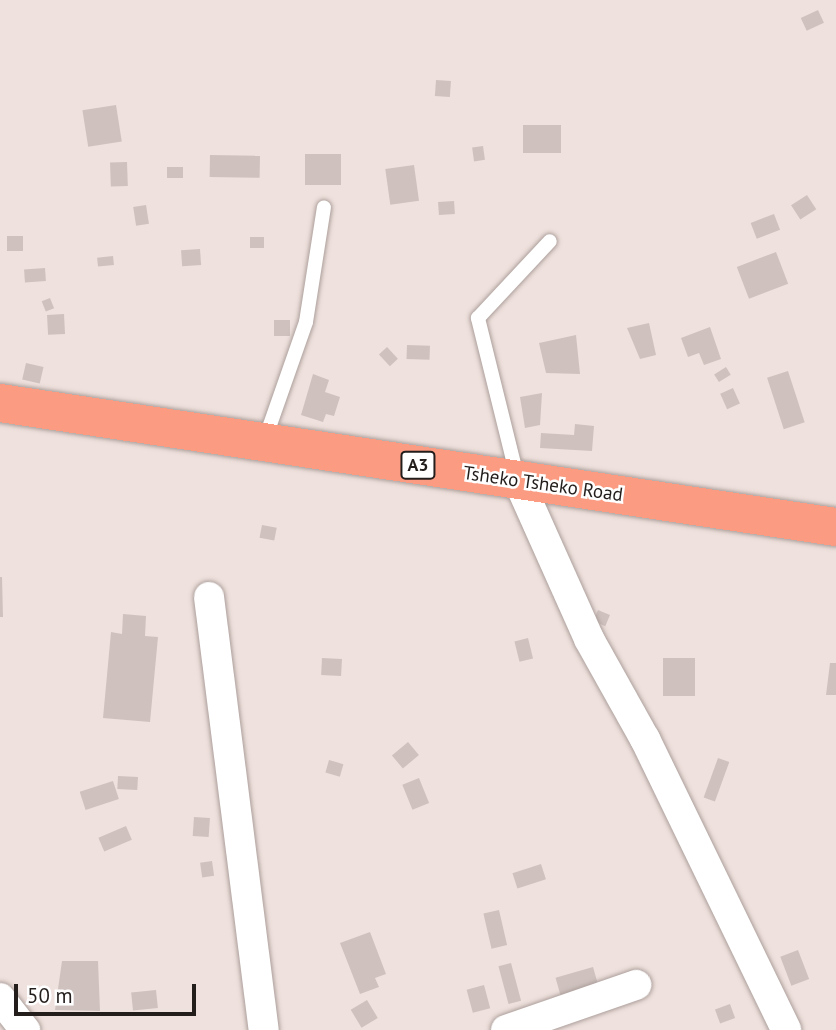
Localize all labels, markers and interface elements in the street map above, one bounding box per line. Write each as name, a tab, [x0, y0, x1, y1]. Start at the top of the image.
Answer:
road number: A3	[399, 450, 437, 480]
street label: Tsheko Tsheko Road	[461, 461, 625, 507]
scale bar	[18, 970, 200, 1014]
text: 50 m	[27, 982, 73, 1009]

